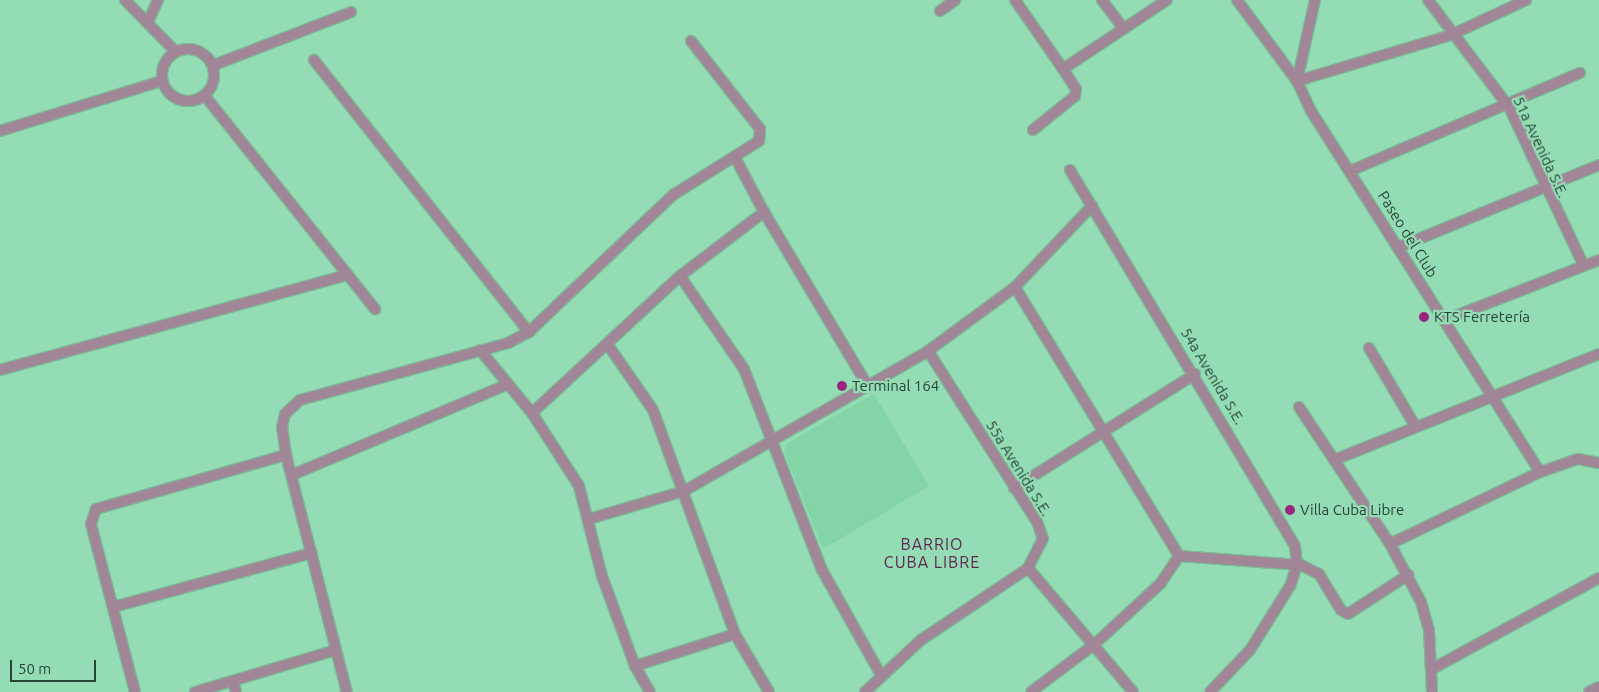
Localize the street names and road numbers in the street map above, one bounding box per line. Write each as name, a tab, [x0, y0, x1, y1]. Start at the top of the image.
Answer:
street label: 51a Avenida S.E.	[1510, 94, 1572, 200]
street label: Paseo del Club	[1374, 187, 1442, 281]
street label: 54a Avenida S.E.	[1177, 324, 1249, 428]
street label: 55a Avenida S.E.	[982, 417, 1056, 519]

